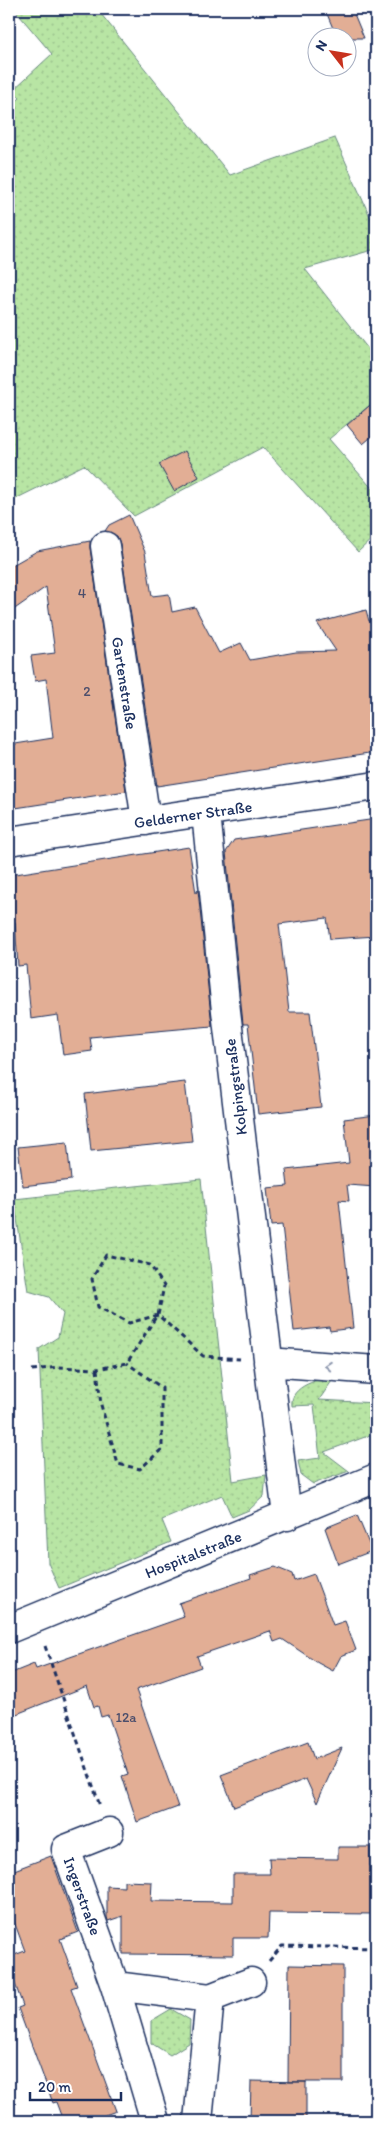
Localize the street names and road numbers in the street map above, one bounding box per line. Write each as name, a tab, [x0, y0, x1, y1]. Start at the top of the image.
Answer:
street label: Gartenstraße	[108, 635, 141, 731]
street label: Gelderner Straße	[133, 797, 253, 832]
street label: Kolpingstraße	[220, 1037, 251, 1136]
street label: Hospitalstraße	[142, 1526, 244, 1582]
street label: Ingerstraße	[60, 1854, 106, 1938]

